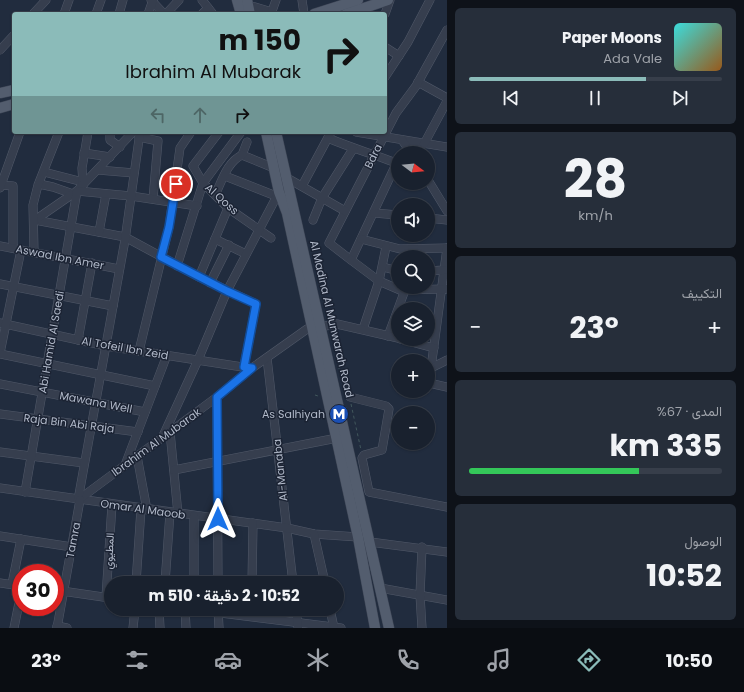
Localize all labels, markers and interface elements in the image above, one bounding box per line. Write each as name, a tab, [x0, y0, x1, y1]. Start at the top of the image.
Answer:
text: 150 m	[218, 21, 301, 60]
text: Paper Moons	[562, 27, 662, 48]
icon: right	[315, 28, 367, 80]
text: Ada Vale	[603, 49, 662, 68]
text: Ibrahim Al Mubarak	[125, 59, 301, 84]
icon: previous	[500, 87, 522, 109]
icon: pause	[584, 87, 606, 109]
icon: next	[669, 87, 691, 109]
icon: left	[147, 104, 169, 126]
icon: ahead	[189, 104, 211, 126]
icon: right	[231, 104, 253, 126]
street label: Bdra	[360, 141, 386, 171]
text: 28	[564, 143, 627, 216]
north arrow	[391, 146, 435, 190]
map controls	[391, 146, 435, 450]
pin	[159, 167, 193, 201]
icon: arrive	[165, 173, 187, 195]
street label: Al Qoss	[202, 180, 242, 219]
button: sound	[391, 198, 435, 242]
text: km/h	[578, 206, 613, 225]
street label: Al Madina Al Munwarah Road	[306, 239, 358, 399]
street label: Aswad Ibn Amer	[14, 241, 106, 273]
button: search	[391, 250, 435, 294]
text: التكييف	[682, 284, 722, 303]
street label: Abi Hamid Al Saedi	[34, 289, 68, 395]
button: layers	[391, 302, 435, 346]
text: 23°	[569, 306, 619, 349]
text: −	[469, 312, 481, 343]
text: +	[707, 312, 722, 343]
street label: Al Tofeil Ibn Zeid	[80, 332, 170, 364]
button: +	[391, 354, 435, 398]
street label: Mawana Well	[58, 387, 134, 417]
text: المدى · 67%	[657, 402, 722, 421]
metro station icon: As Salhiyah	[328, 403, 350, 425]
street label: Ibrahim Al Mubarak	[108, 404, 204, 480]
place label: As Salhiyah	[262, 406, 325, 422]
button: −	[391, 406, 435, 450]
street label: Raja Bin Abi Raja	[23, 409, 115, 437]
text: 335 km	[610, 424, 722, 467]
street label: Al-Manaba	[269, 438, 291, 502]
street label: Omar Al Maoob	[99, 495, 187, 523]
position arrow	[197, 498, 239, 540]
street label: Tamra	[62, 521, 84, 559]
street label: المطيوي	[100, 532, 120, 570]
text: الوصول	[684, 532, 722, 551]
text: 10:52	[646, 554, 722, 597]
speed limit sign: 30	[12, 564, 64, 616]
text: 10:52 · 2 دقيقة · 510 m	[148, 585, 300, 606]
icon: filters	[123, 646, 151, 674]
icon: car	[214, 646, 242, 674]
icon: climate	[304, 646, 332, 674]
icon: phone	[394, 646, 422, 674]
icon: music	[485, 646, 513, 674]
icon: directions	[575, 646, 603, 674]
text: 23°	[31, 648, 61, 673]
text: 10:50	[666, 648, 713, 673]

